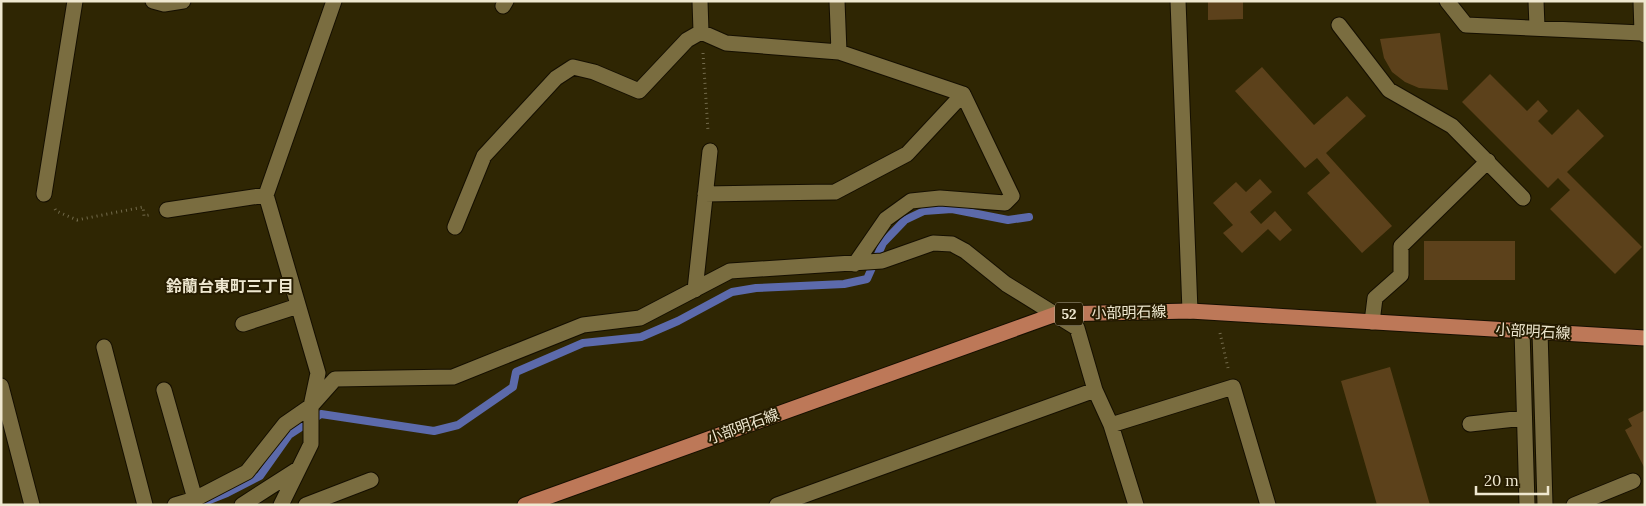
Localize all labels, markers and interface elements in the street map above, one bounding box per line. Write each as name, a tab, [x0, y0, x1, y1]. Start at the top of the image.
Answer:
district label: 鈴蘭台東町三丁目	[166, 276, 294, 296]
road number: 52	[1055, 302, 1083, 326]
street label: 小部明石線	[1091, 302, 1167, 322]
street label: 小部明石線	[1495, 320, 1571, 342]
street label: 小部明石線	[705, 404, 781, 448]
scale bar	[1476, 464, 1548, 496]
text: 20 m	[1484, 471, 1519, 490]

